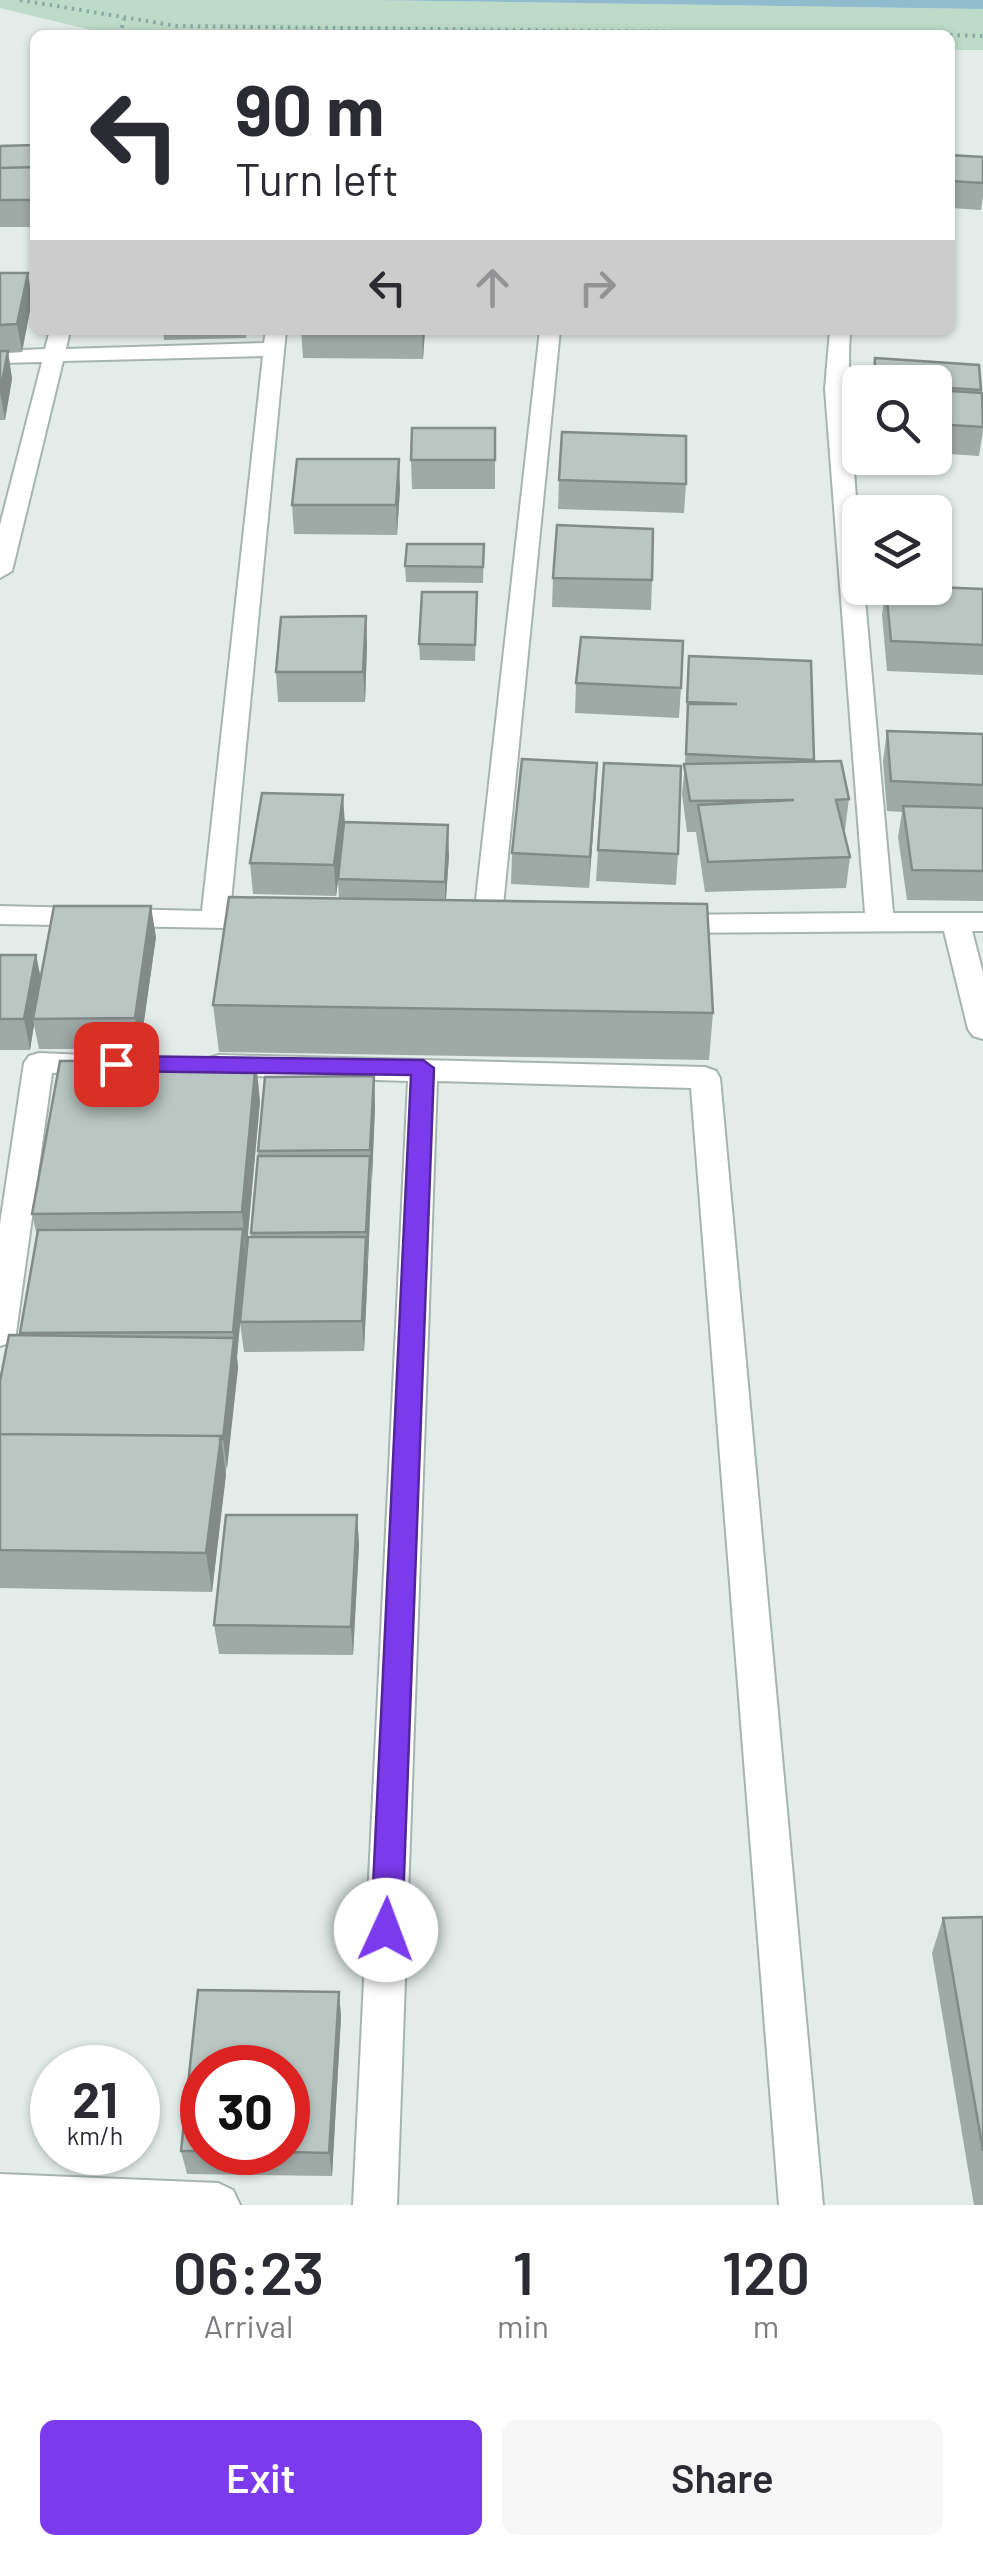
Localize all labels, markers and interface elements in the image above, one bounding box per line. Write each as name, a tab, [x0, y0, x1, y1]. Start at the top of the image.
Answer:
text: 90 m	[235, 66, 385, 150]
icon: left	[70, 70, 200, 200]
text: Turn left	[235, 151, 399, 205]
icon: left	[360, 260, 415, 315]
icon: ahead	[465, 260, 520, 315]
icon: right	[570, 260, 625, 315]
map controls	[842, 365, 952, 605]
button: search	[842, 365, 952, 475]
button: layers	[842, 495, 952, 605]
pin	[74, 1022, 159, 1107]
icon: arrive	[89, 1037, 144, 1092]
position arrow	[334, 1878, 438, 1982]
speed limit sign: 30	[180, 2045, 310, 2175]
text: 21	[72, 2068, 118, 2128]
text: km/h	[67, 2120, 123, 2150]
text: 06:23	[173, 2235, 324, 2307]
text: 1	[512, 2235, 534, 2307]
text: 120	[722, 2235, 810, 2307]
text: Arrival	[204, 2306, 293, 2344]
text: min	[497, 2306, 549, 2344]
text: m	[753, 2306, 779, 2344]
button: Exit	[40, 2420, 482, 2535]
button: Share	[502, 2420, 943, 2535]

